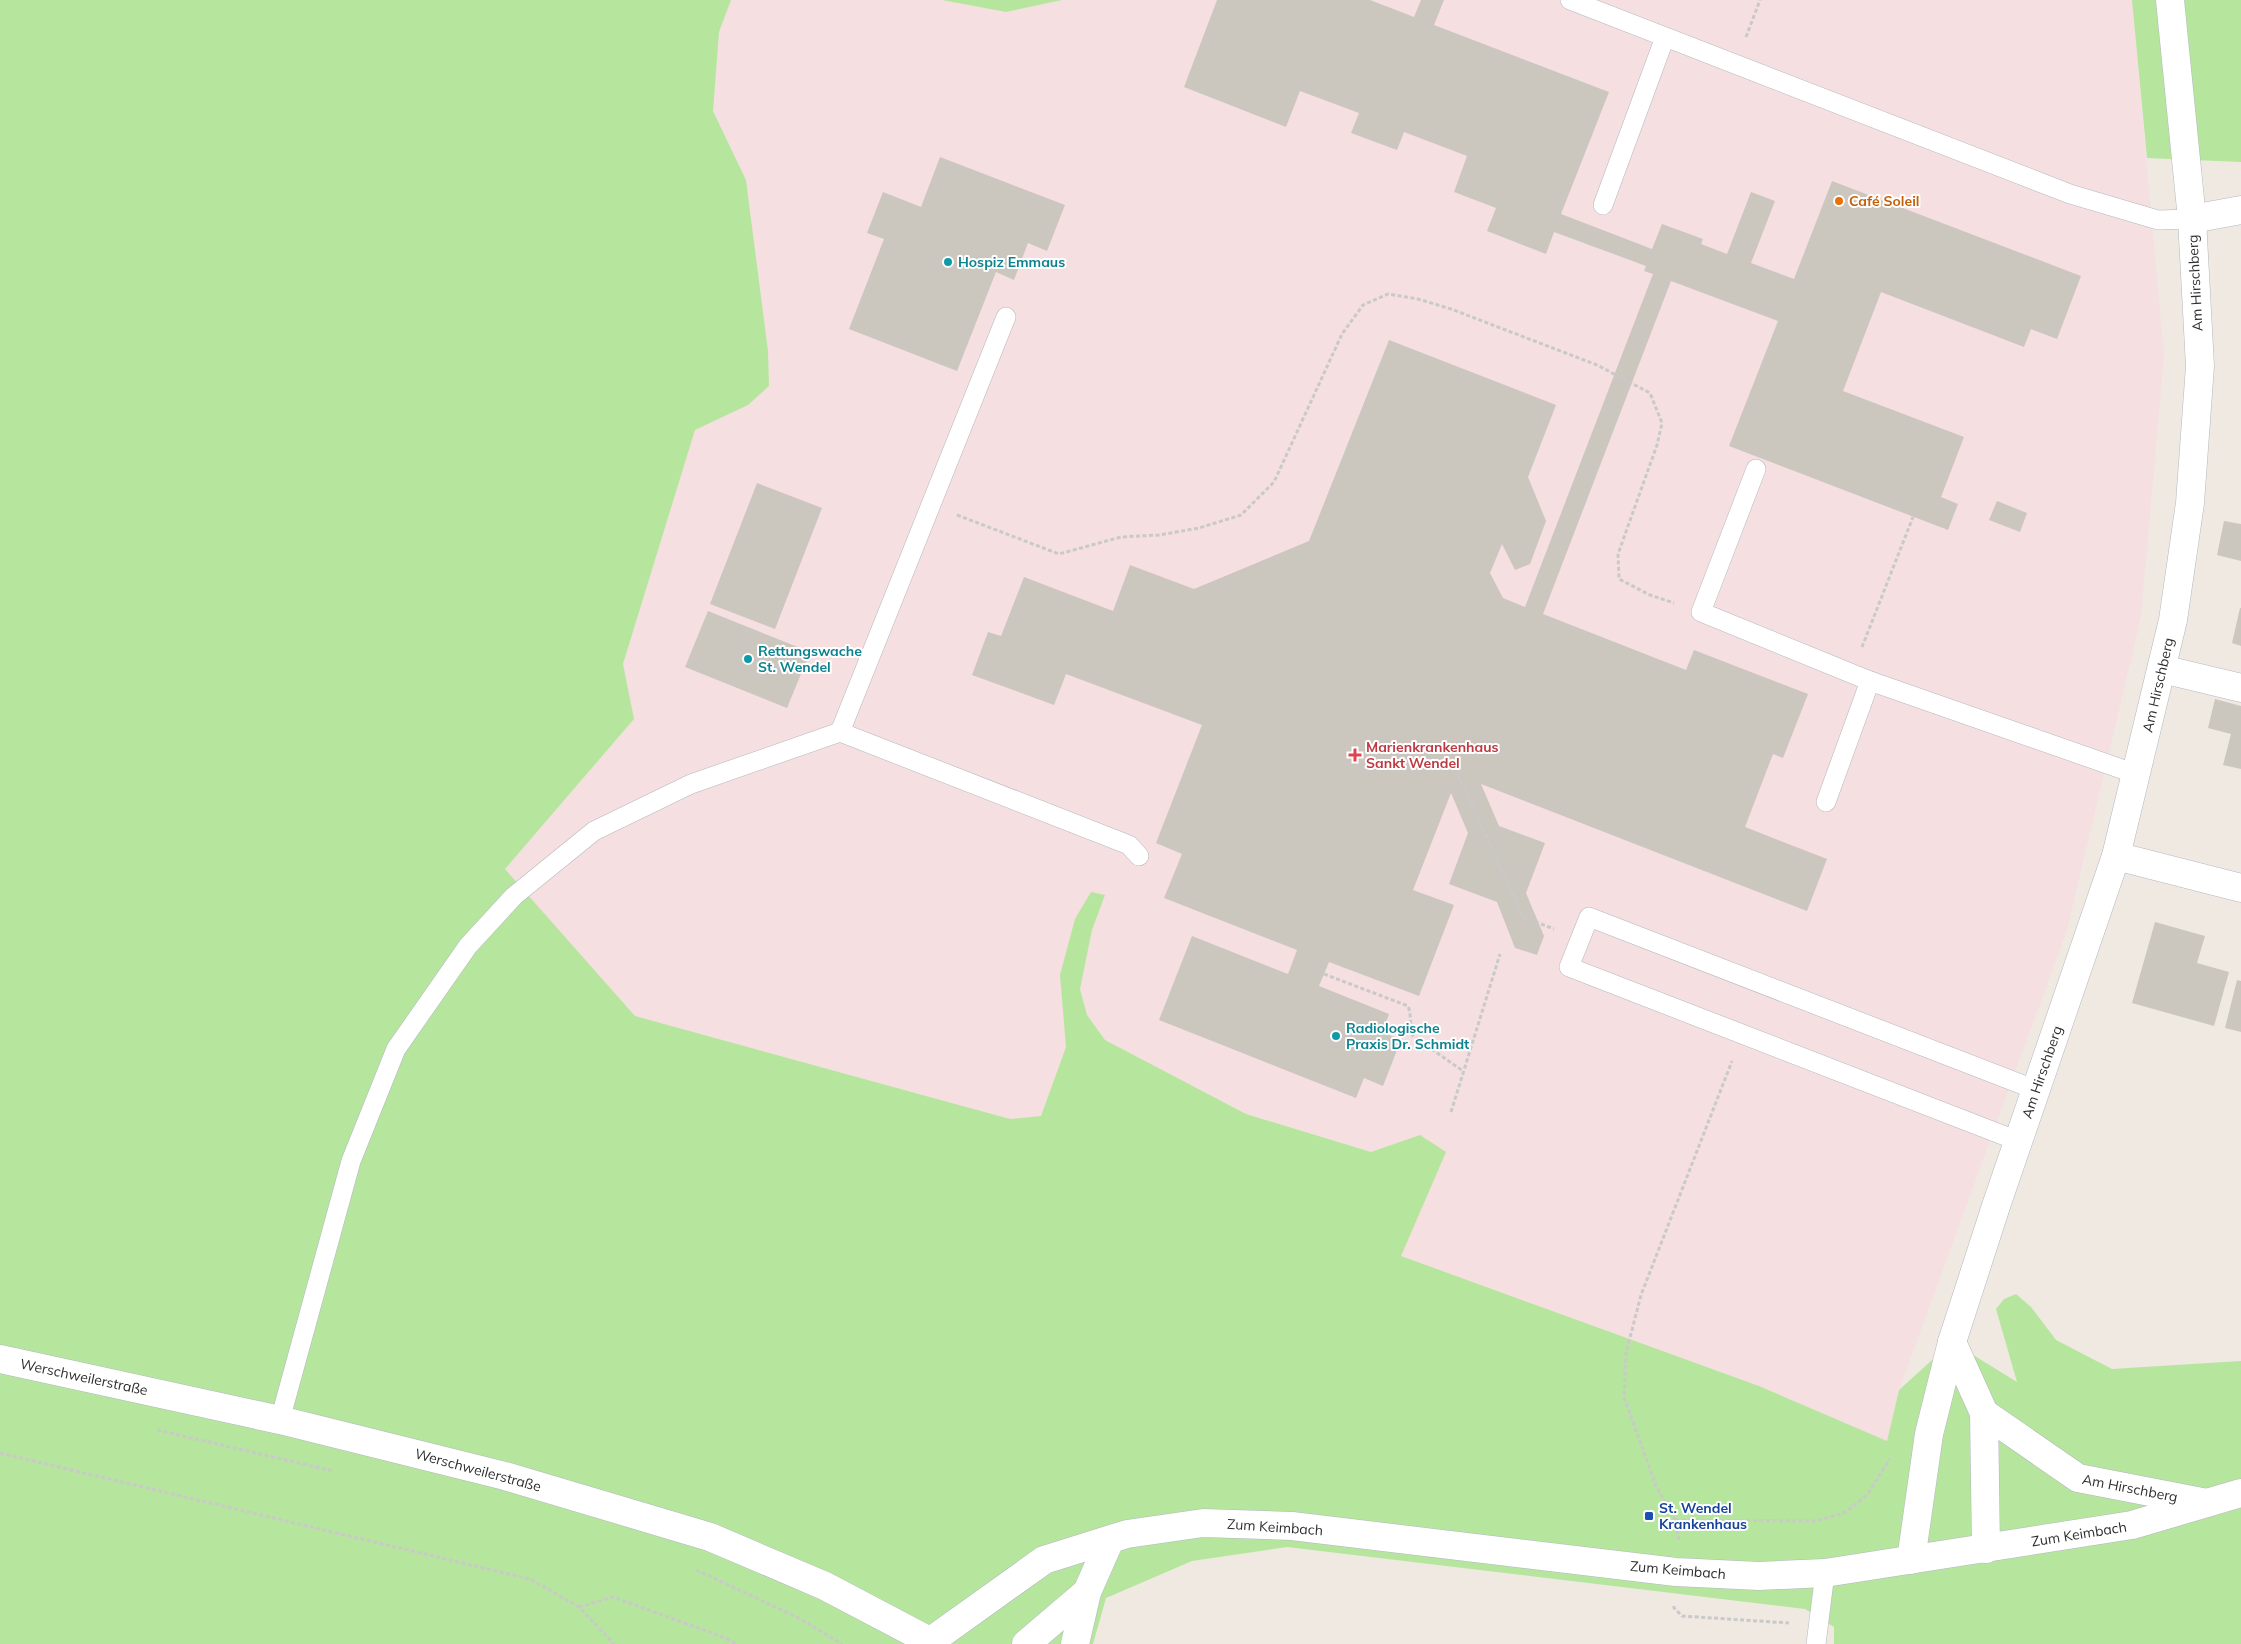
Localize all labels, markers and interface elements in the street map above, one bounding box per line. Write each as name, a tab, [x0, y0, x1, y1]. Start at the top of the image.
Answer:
place label: Café Soleil	[1849, 192, 1919, 210]
marker: Café Soleil	[1833, 195, 1845, 207]
street label: Am Hirschberg	[2183, 234, 2207, 332]
place label: Hospiz Emmaus	[958, 253, 1065, 271]
marker: Hospiz Emmaus	[942, 256, 954, 268]
street label: Am Hirschberg	[2138, 636, 2178, 734]
place label: Rettungswache St. Wendel	[758, 642, 862, 676]
marker: Rettungswache St. Wendel	[742, 653, 754, 665]
place label: Marienkrankenhaus Sankt Wendel	[1366, 738, 1499, 772]
marker: Marienkrankenhaus Sankt Wendel	[1348, 748, 1362, 762]
place label: Radiologische Praxis Dr. Schmidt	[1346, 1019, 1470, 1053]
street label: Am Hirschberg	[2018, 1023, 2066, 1121]
marker: Radiologische Praxis Dr. Schmidt	[1330, 1030, 1342, 1042]
street label: Werschweilerstraße	[19, 1355, 149, 1399]
street label: Werschweilerstraße	[413, 1444, 543, 1496]
street label: Am Hirschberg	[2081, 1470, 2179, 1506]
place label: St. Wendel Krankenhaus	[1659, 1499, 1747, 1533]
marker: St. Wendel Krankenhaus	[1643, 1510, 1655, 1522]
street label: Zum Keimbach	[1226, 1515, 1324, 1539]
street label: Zum Keimbach	[2030, 1518, 2128, 1550]
street label: Zum Keimbach	[1629, 1557, 1727, 1583]

